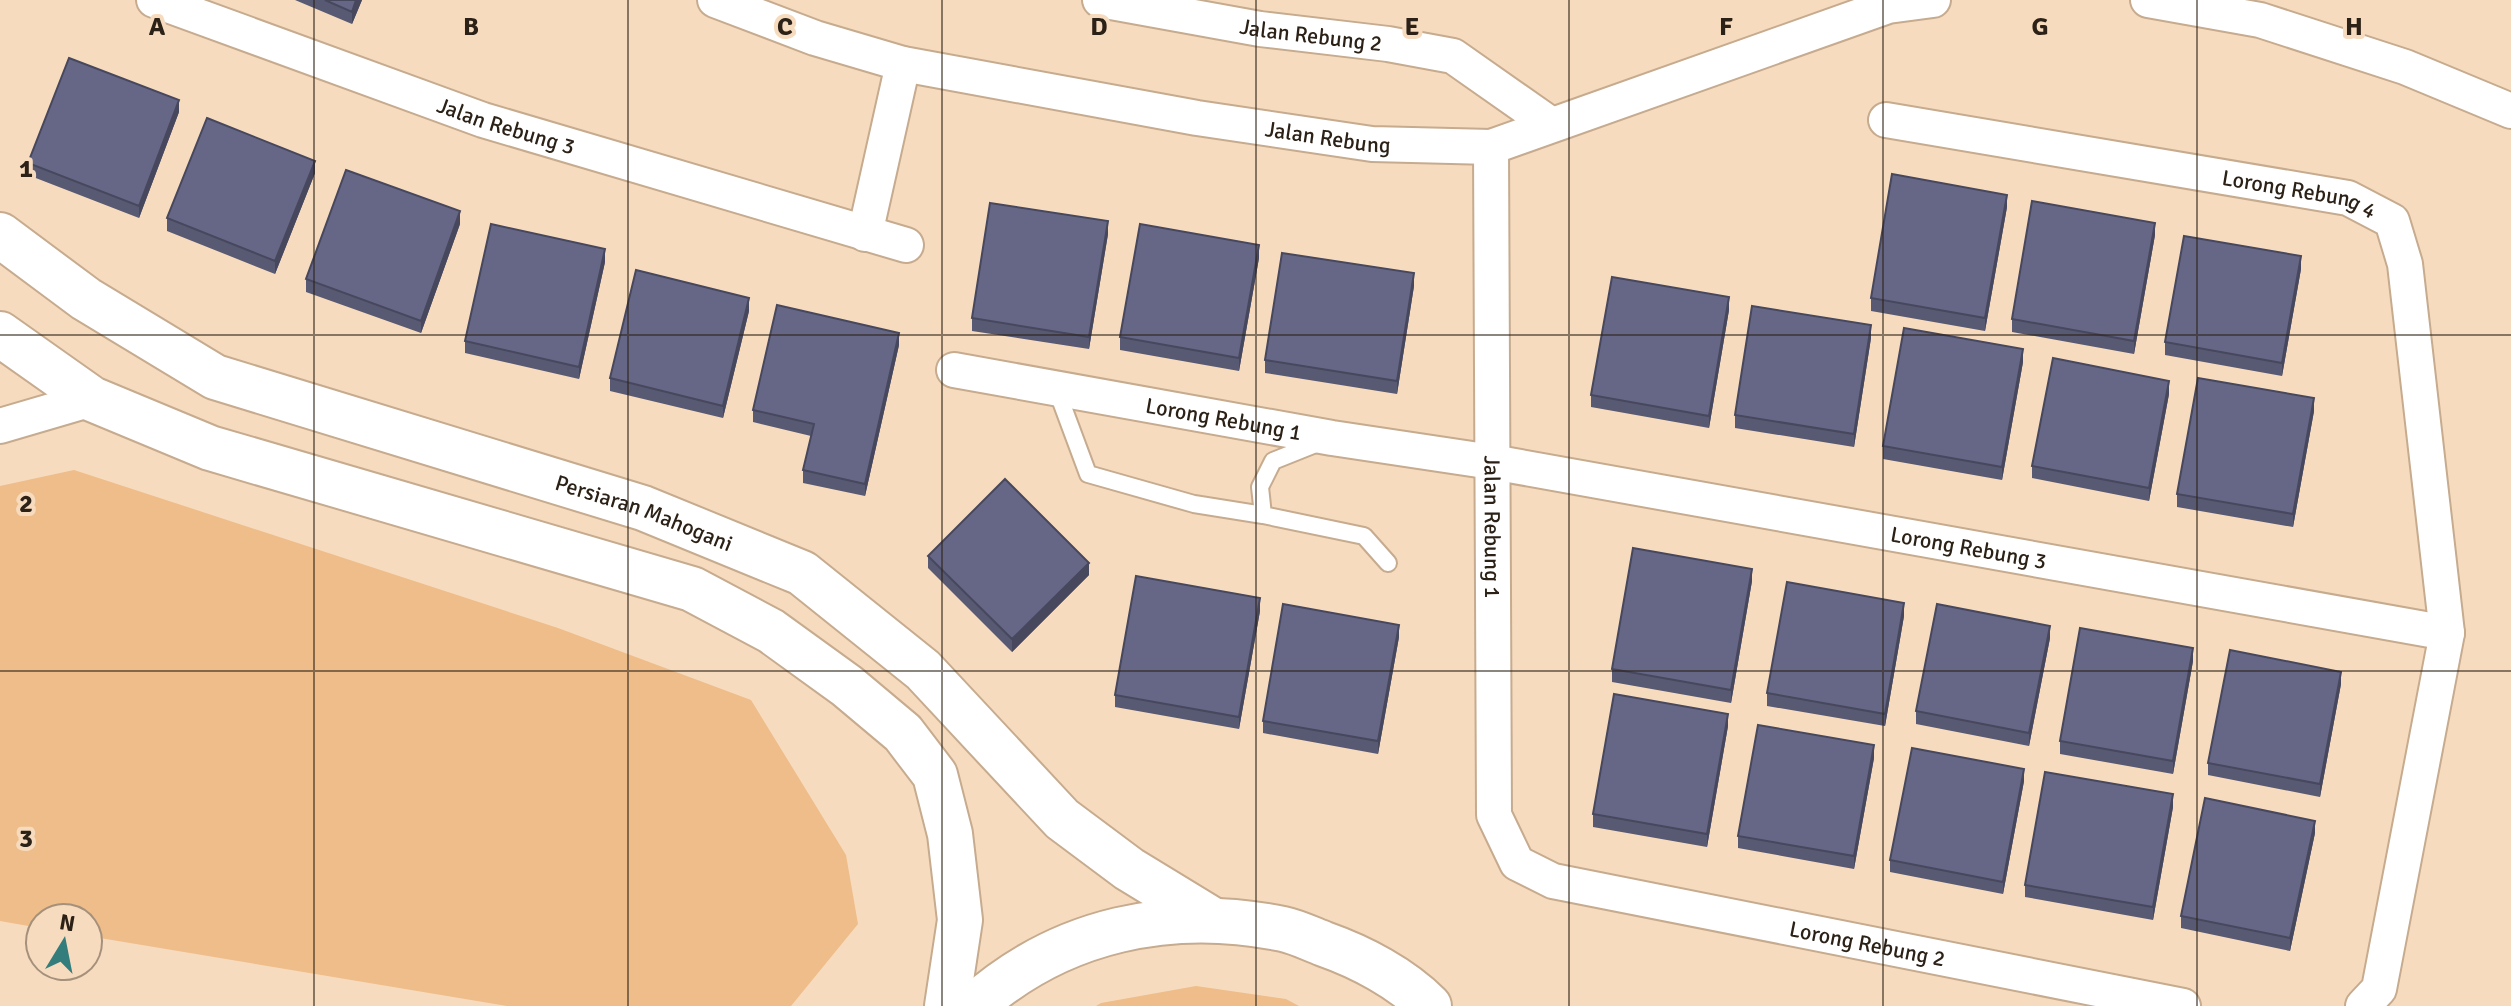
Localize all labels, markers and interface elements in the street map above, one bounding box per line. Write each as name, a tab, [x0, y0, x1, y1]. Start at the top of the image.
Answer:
text: A	[149, 11, 166, 43]
text: B	[463, 11, 479, 43]
text: C	[777, 11, 793, 43]
text: D	[1090, 11, 1108, 43]
text: E	[1405, 11, 1419, 43]
text: F	[1719, 11, 1733, 43]
text: G	[2031, 11, 2049, 43]
text: H	[2345, 11, 2363, 43]
street label: Jalan Rebung 2	[1238, 13, 1384, 57]
street label: Jalan Rebung 3	[433, 91, 578, 160]
street label: Jalan Rebung	[1263, 115, 1391, 158]
text: 1	[19, 153, 33, 185]
street label: Lorong Rebung 4	[2220, 164, 2381, 225]
street label: Lorong Rebung 1	[1143, 392, 1304, 446]
street label: Jalan Rebung 1	[1478, 455, 1506, 599]
street label: Persiaran Mahogani	[552, 469, 737, 557]
text: 2	[19, 488, 33, 520]
street label: Lorong Rebung 3	[1888, 521, 2049, 575]
text: 3	[19, 823, 33, 855]
north arrow	[24, 902, 104, 982]
text: N	[58, 908, 77, 937]
street label: Lorong Rebung 2	[1787, 915, 1947, 972]

